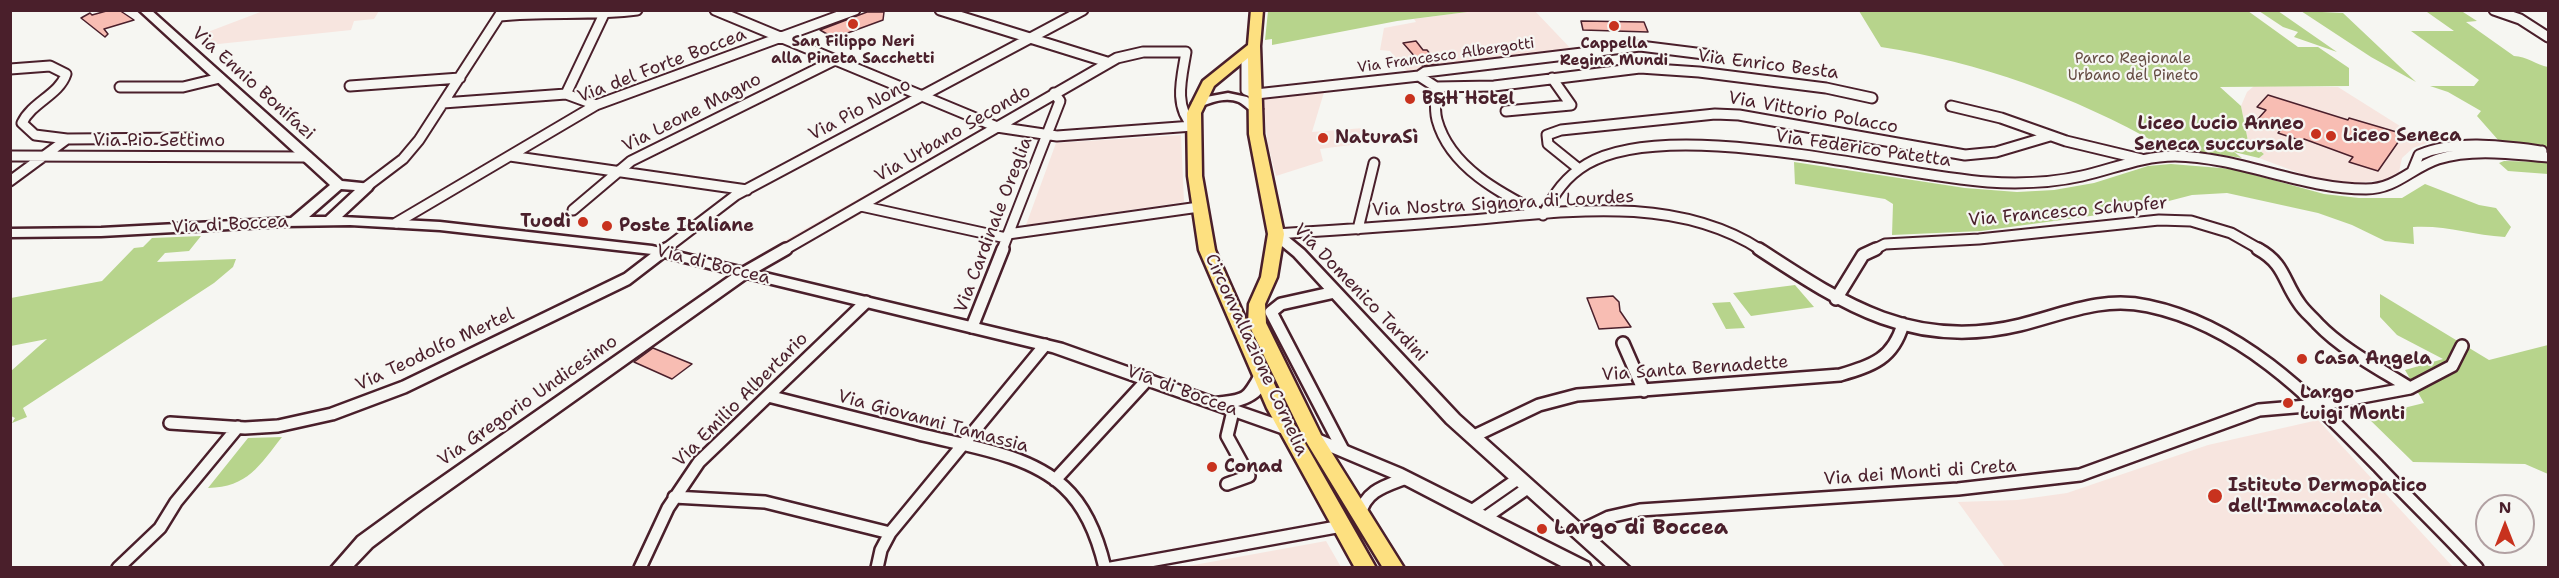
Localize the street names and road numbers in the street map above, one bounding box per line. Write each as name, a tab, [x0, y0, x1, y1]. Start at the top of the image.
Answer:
street label: Via Ennio Bonifazi	[187, 23, 319, 145]
street label: Via del Forte Boccea	[575, 24, 749, 108]
street label: Via Francesco Albergotti	[1356, 35, 1536, 77]
street label: Via Enrico Besta	[1696, 46, 1840, 84]
street label: Via Leone Magno	[619, 69, 765, 157]
street label: Via Pio Nono	[805, 74, 915, 146]
street label: Via Urbano Secondo	[871, 81, 1035, 187]
street label: Via Vittorio Polacco	[1726, 87, 1900, 139]
street label: Via Federico Patetta	[1774, 126, 1952, 172]
street label: Via Pio Settimo	[93, 130, 225, 152]
street label: Via Cardinale Oreglia	[951, 134, 1037, 316]
street label: Via Nostra Signora di Lourdes	[1371, 186, 1635, 222]
street label: Via Francesco Schupfer	[1967, 193, 2169, 231]
street label: Via di Boccea	[171, 211, 289, 239]
street label: Via Domenico Tardini	[1289, 220, 1431, 366]
street label: Via di Boccea	[654, 240, 772, 290]
street label: Circonvallazione Cornelia	[1200, 250, 1312, 460]
street label: Via Teodolfo Mertel	[352, 304, 518, 396]
street label: Via Emilio Albertario	[669, 328, 813, 472]
street label: Via Gregorio Undicesimo	[434, 331, 622, 471]
street label: Via Santa Bernadette	[1601, 352, 1789, 386]
street label: Via di Boccea	[1123, 361, 1241, 421]
street label: Via Giovanni Tamassia	[835, 386, 1031, 458]
street label: Via dei Monti di Creta	[1823, 455, 2017, 491]

